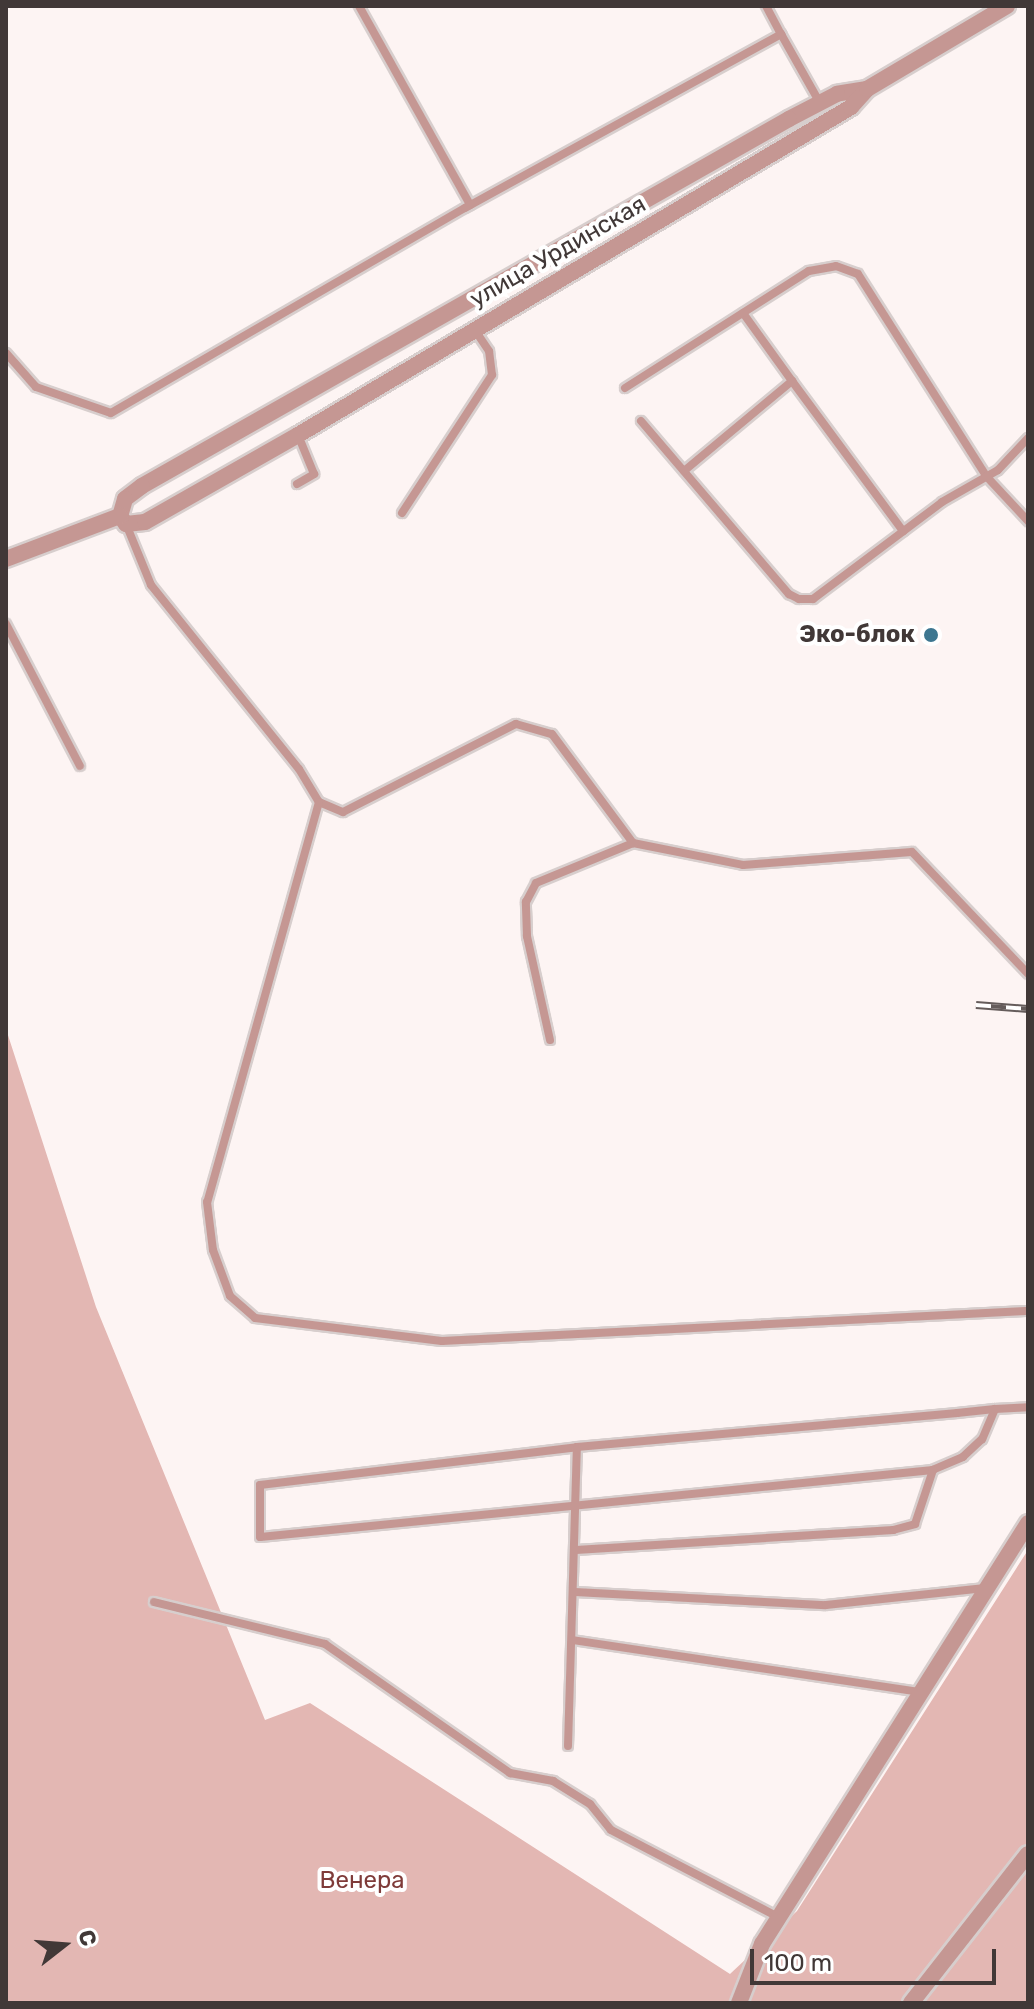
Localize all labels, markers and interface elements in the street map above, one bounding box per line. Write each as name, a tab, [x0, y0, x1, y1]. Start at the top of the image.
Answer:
street label: улица Урдинская	[465, 190, 651, 314]
place label: Эко-блок	[799, 621, 915, 649]
marker: Эко-блок	[922, 626, 940, 644]
park label: Венера	[319, 1867, 405, 1895]
north arrow	[24, 1905, 104, 1985]
text: С	[72, 1926, 103, 1949]
scale bar	[754, 1933, 1000, 1983]
text: 100 m	[764, 1949, 832, 1977]

